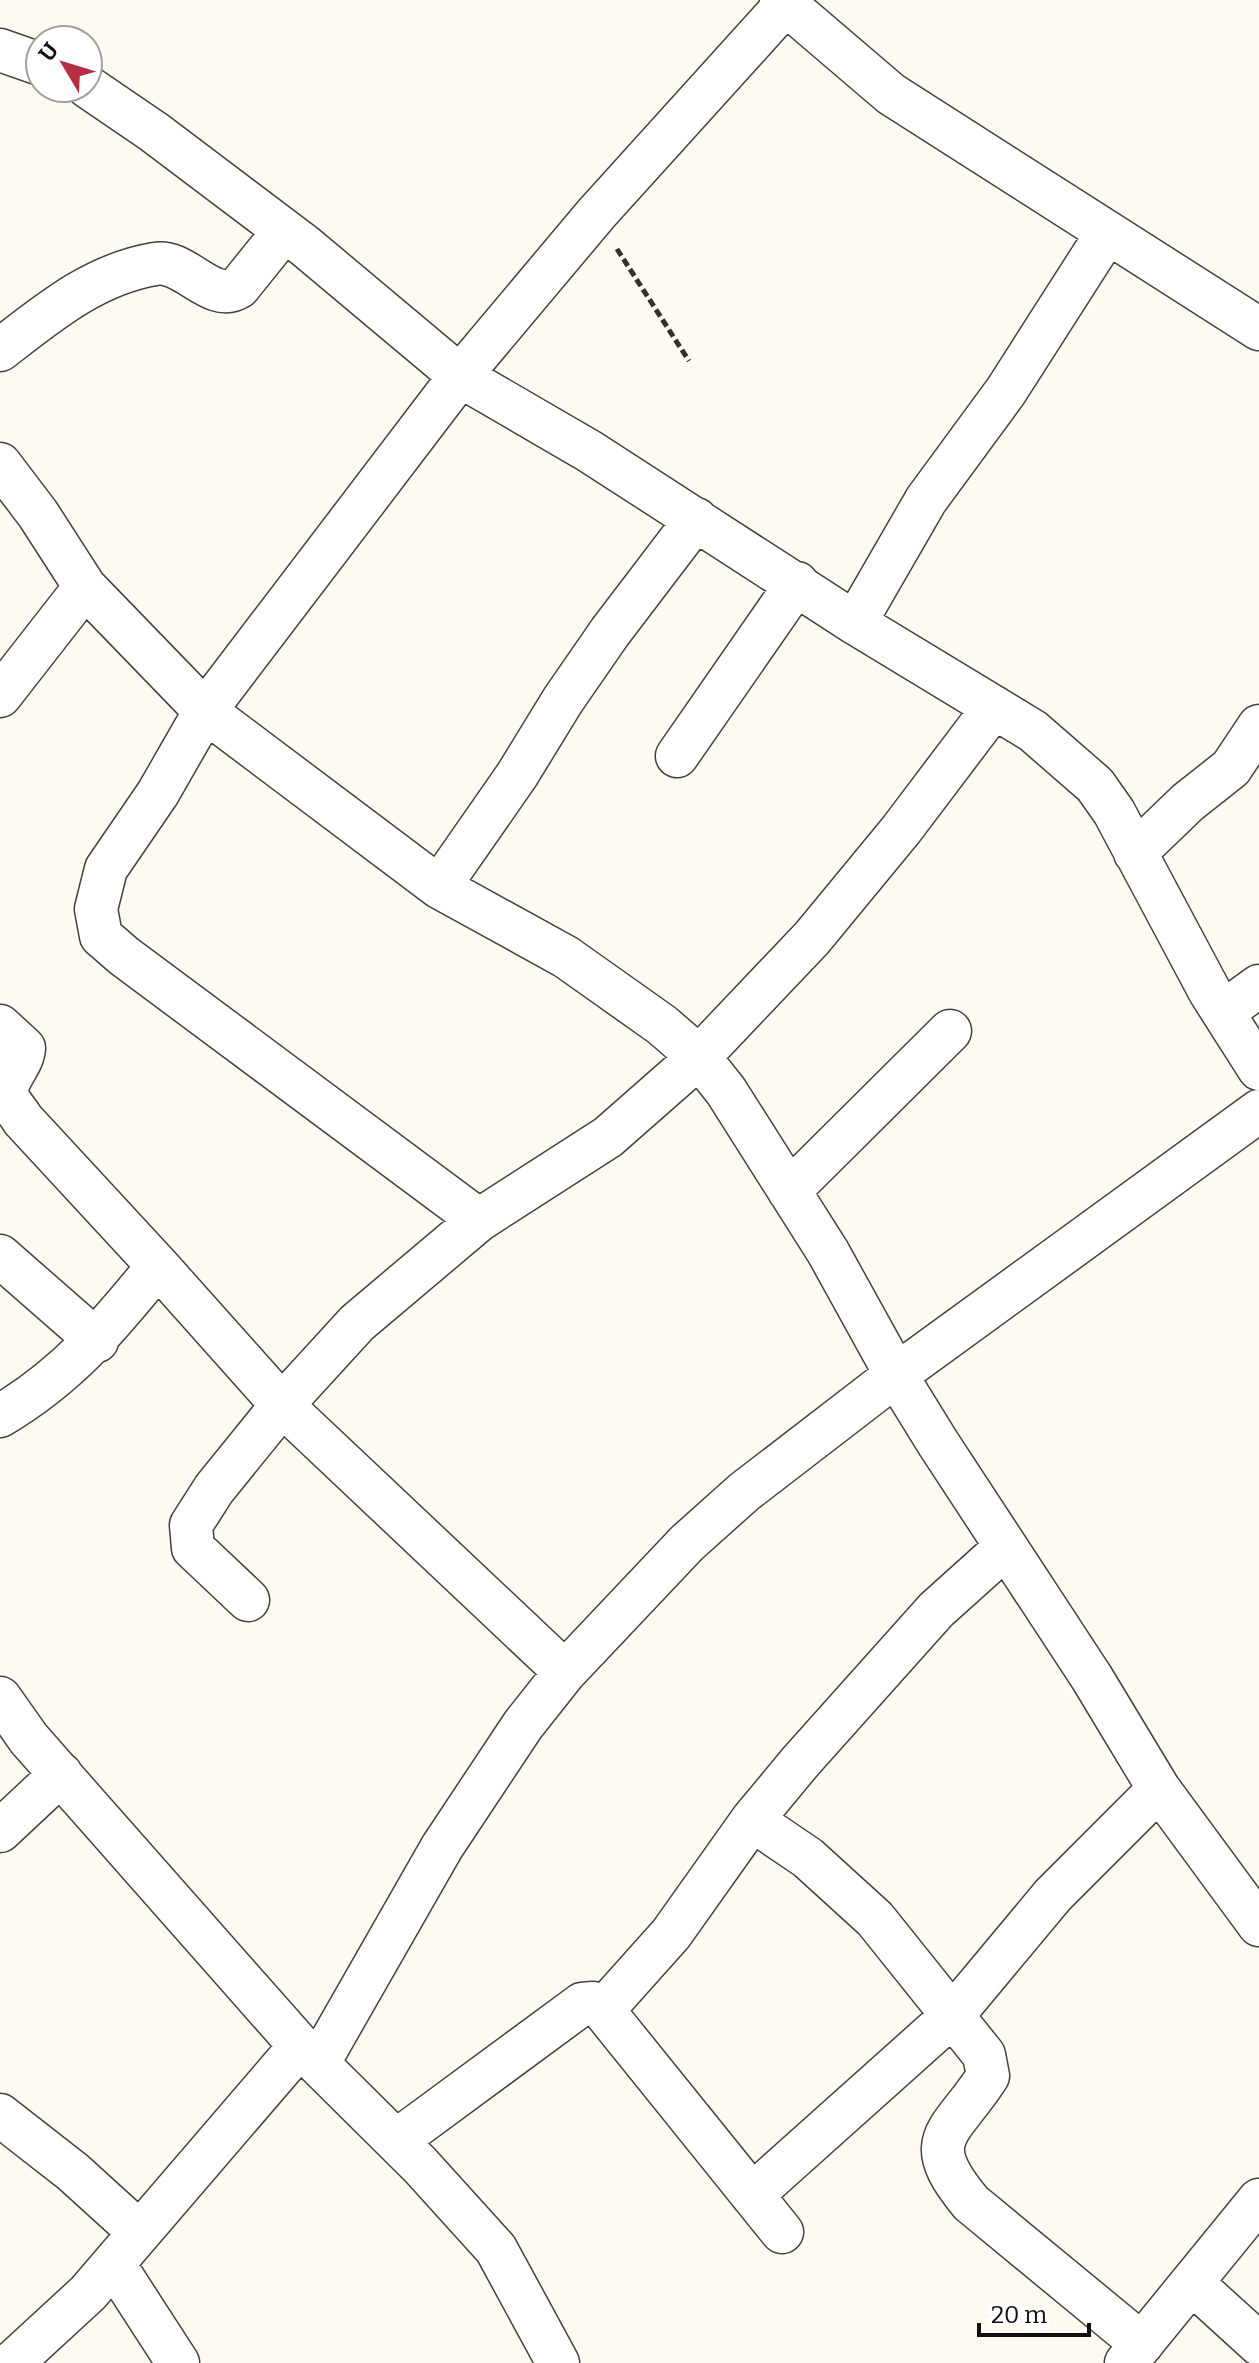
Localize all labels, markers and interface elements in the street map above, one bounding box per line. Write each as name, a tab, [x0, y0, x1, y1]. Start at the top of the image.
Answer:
north arrow	[24, 24, 104, 104]
text: U	[33, 37, 64, 67]
scale bar	[979, 2287, 1089, 2337]
text: 20 m	[991, 2301, 1047, 2329]

